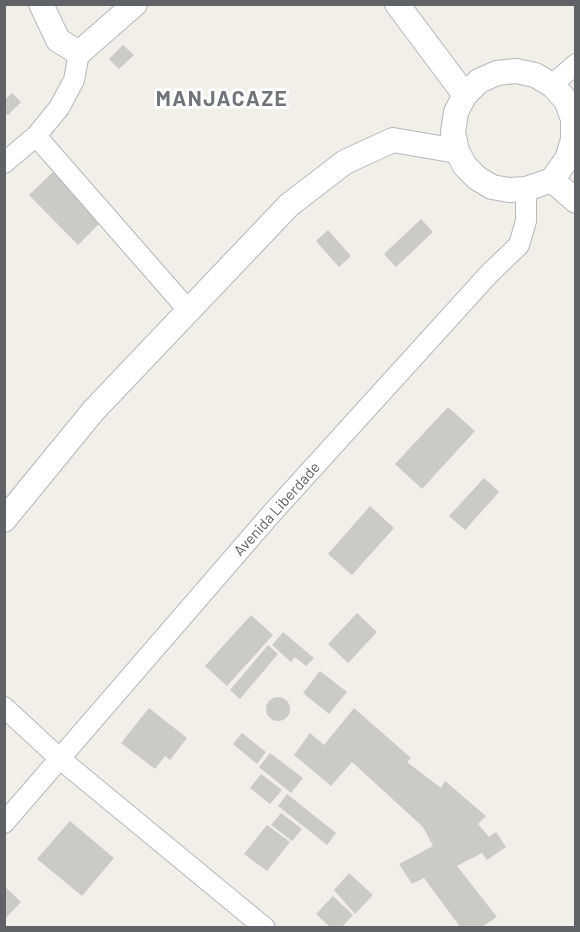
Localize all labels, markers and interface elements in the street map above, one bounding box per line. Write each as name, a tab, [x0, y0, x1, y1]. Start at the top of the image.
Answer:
district label: MANJACAZE	[156, 86, 288, 112]
street label: Avenida Liberdade	[230, 458, 324, 560]

